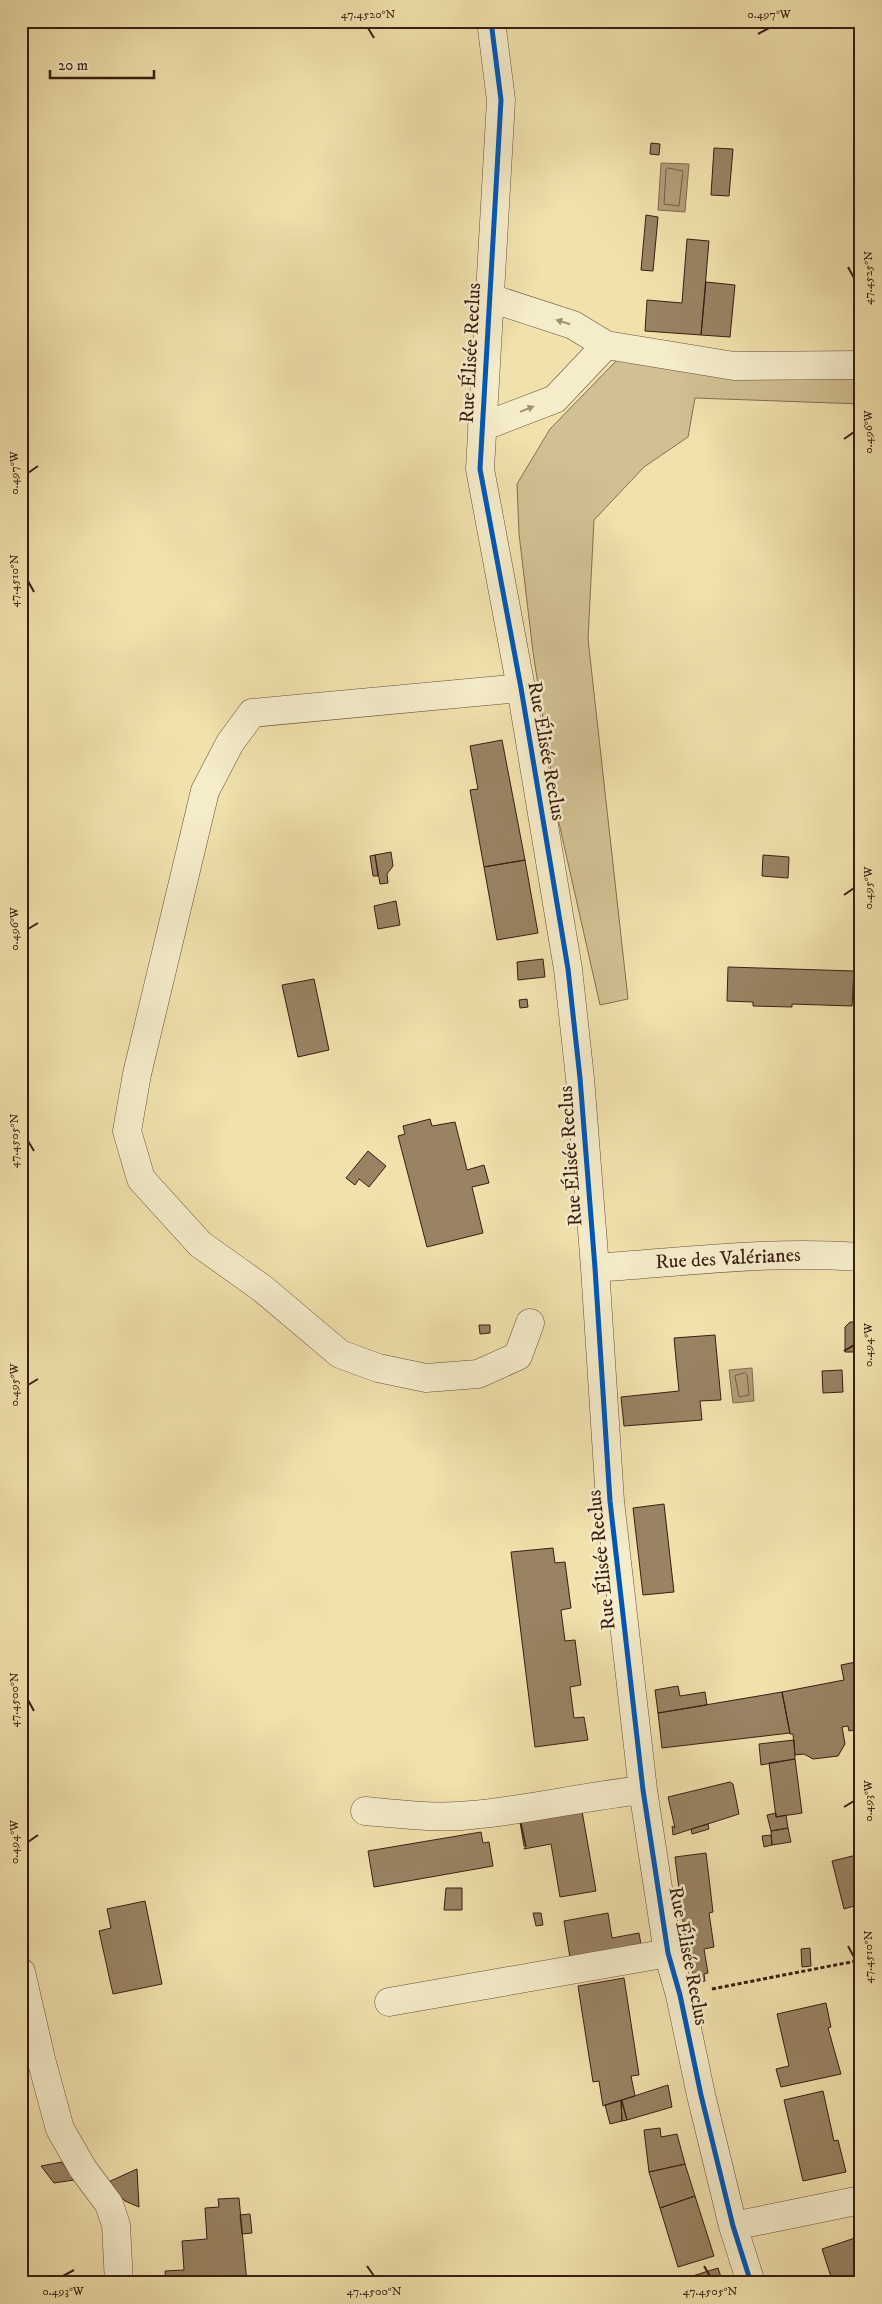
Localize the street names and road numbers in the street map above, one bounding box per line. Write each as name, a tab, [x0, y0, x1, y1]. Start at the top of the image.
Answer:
street label: Rue Élisée Reclus	[455, 282, 487, 424]
street label: Rue Élisée Reclus	[521, 680, 571, 823]
street label: Rue Élisée Reclus	[554, 1085, 588, 1227]
street label: Rue des Valérianes	[655, 1243, 802, 1275]
street label: Rue Élisée Reclus	[582, 1488, 622, 1631]
street label: Rue Élisée Reclus	[662, 1885, 714, 2028]

